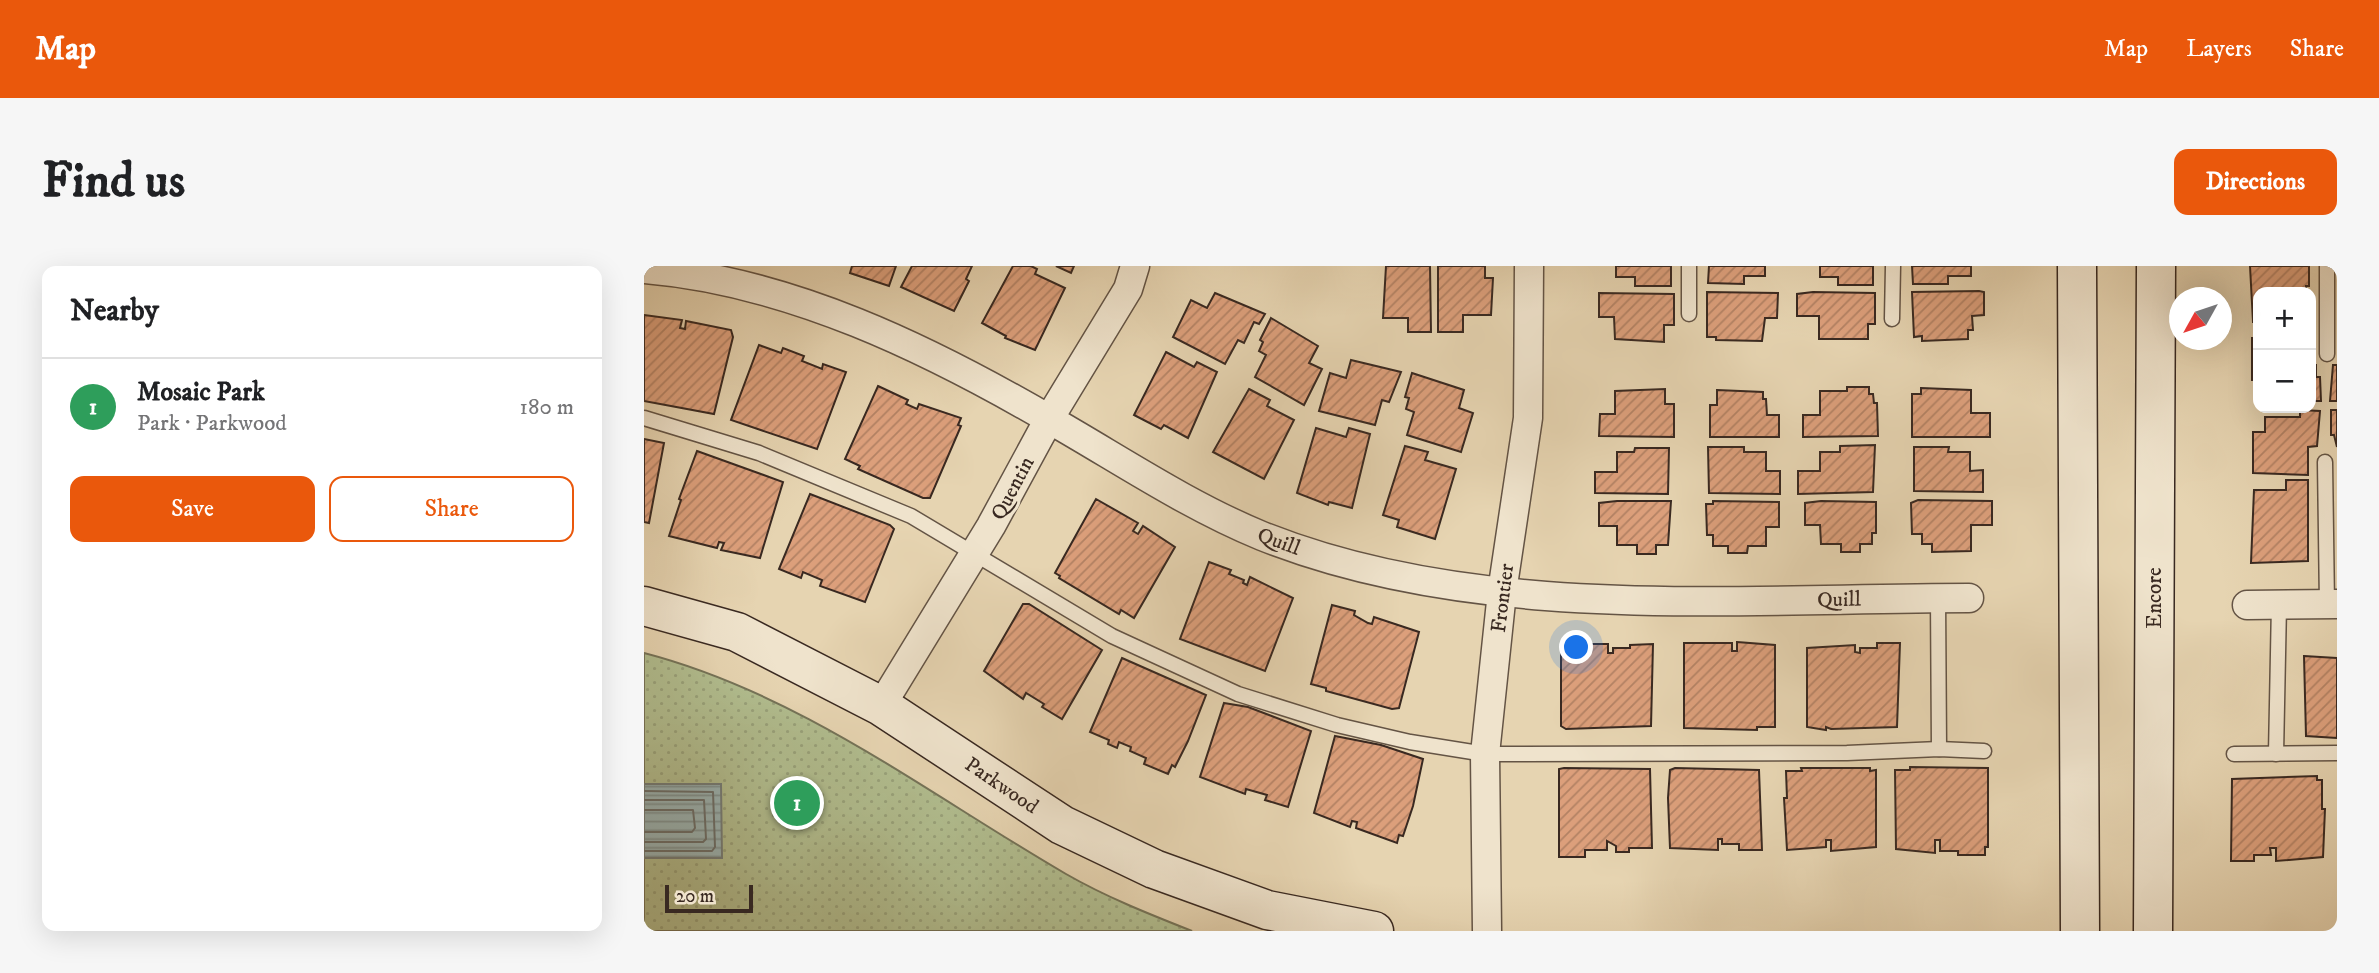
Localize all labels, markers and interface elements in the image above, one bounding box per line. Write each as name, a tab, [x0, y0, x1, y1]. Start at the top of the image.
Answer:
text: Map	[35, 29, 96, 70]
text: Map	[2104, 34, 2148, 64]
text: Layers	[2186, 34, 2252, 64]
text: Share	[2290, 34, 2344, 64]
button: Directions	[2174, 149, 2337, 215]
text: Find us	[42, 151, 185, 213]
north arrow	[2169, 287, 2232, 350]
map controls	[2253, 287, 2316, 413]
button: +	[2253, 287, 2316, 350]
text: Nearby	[70, 293, 159, 330]
button: −	[2253, 350, 2316, 413]
text: Mosaic Park	[137, 376, 265, 409]
text: 1	[89, 393, 97, 422]
text: 180 m	[519, 393, 574, 422]
text: Park · Parkwood	[137, 409, 287, 438]
street label: Quentin	[985, 452, 1040, 525]
button: Save	[70, 476, 315, 542]
button: Share	[329, 476, 574, 542]
street label: Quill	[1254, 522, 1304, 562]
street label: Frontier	[1486, 562, 1520, 634]
street label: Encore	[2142, 567, 2168, 629]
street label: Quill	[1817, 587, 1862, 613]
your location	[1559, 630, 1593, 664]
street label: Parkwood	[960, 752, 1044, 820]
pin: 1	[774, 777, 820, 829]
scale bar	[665, 882, 752, 914]
text: 20 m	[676, 885, 714, 908]

